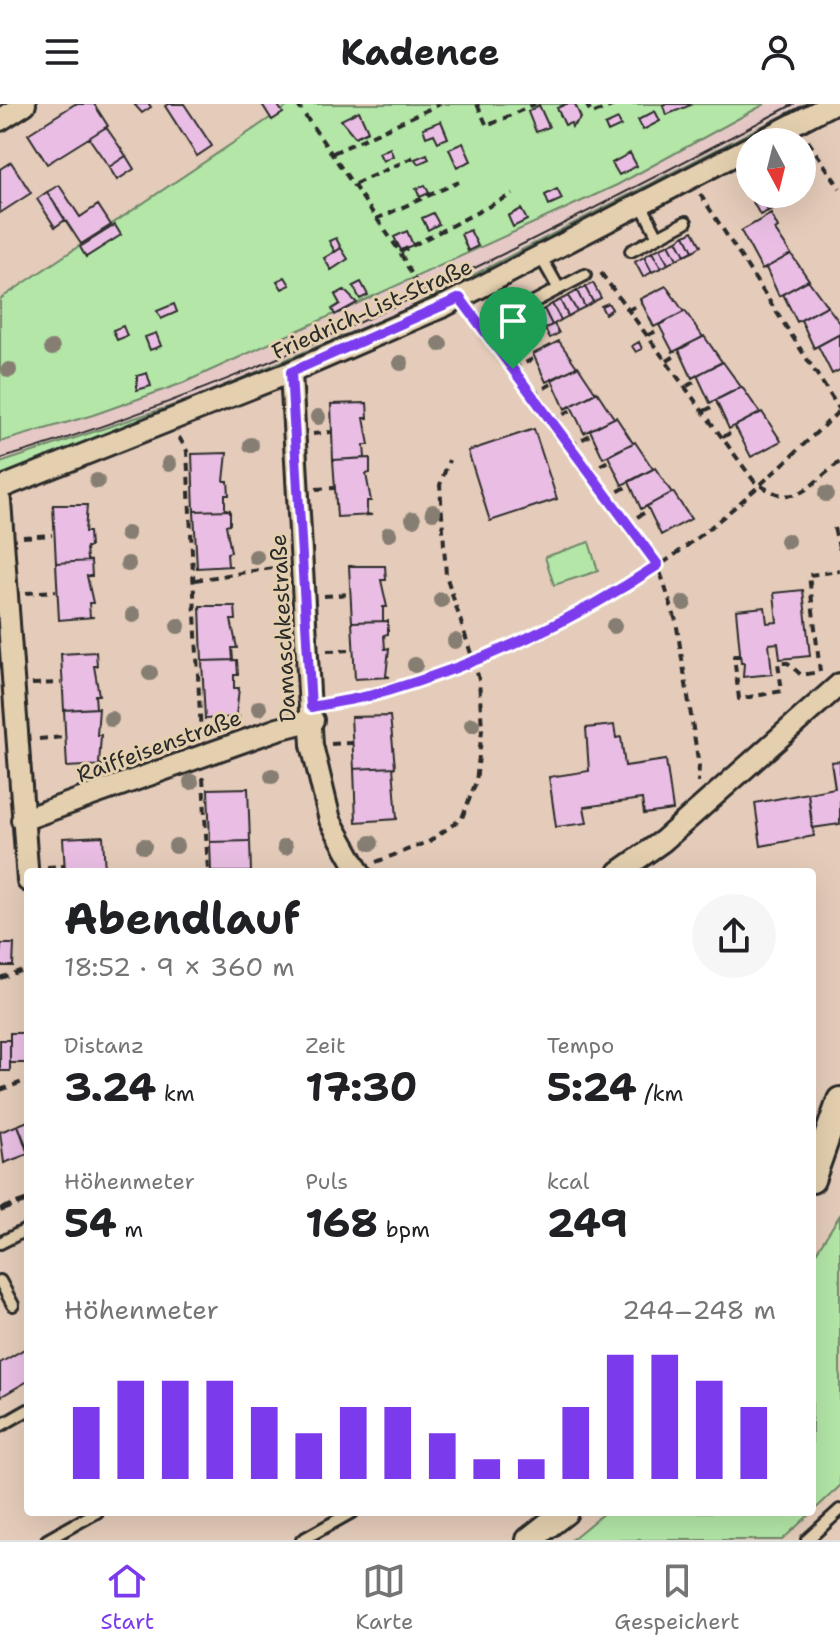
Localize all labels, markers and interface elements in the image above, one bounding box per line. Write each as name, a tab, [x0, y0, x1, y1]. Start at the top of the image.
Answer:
text: Kadence	[340, 28, 500, 77]
icon: menu	[40, 30, 84, 74]
icon: person	[756, 30, 800, 74]
north arrow	[736, 128, 816, 208]
map controls	[736, 128, 816, 208]
street label: Friedrich-List-Straße	[267, 252, 477, 366]
pin	[479, 287, 547, 369]
icon: arrive	[491, 299, 535, 343]
street label: Damaschkestraße	[264, 533, 302, 723]
street label: Raiffeisenstraße	[73, 703, 245, 789]
text: Abendlauf	[64, 889, 300, 948]
button: share	[692, 894, 776, 978]
text: 18:52 · 9 × 360 m	[64, 949, 295, 984]
text: Distanz	[64, 1031, 144, 1060]
text: Zeit	[305, 1031, 346, 1060]
text: Tempo	[547, 1031, 614, 1060]
text: 3.24	[64, 1060, 156, 1114]
text: 17:30	[305, 1060, 418, 1114]
text: 5:24	[547, 1060, 637, 1114]
text: km	[156, 1079, 195, 1108]
text: /km	[637, 1079, 684, 1108]
text: Höhenmeter	[64, 1167, 195, 1196]
text: Puls	[305, 1167, 348, 1196]
text: kcal	[547, 1167, 589, 1196]
text: 54	[64, 1196, 117, 1250]
text: 168	[305, 1196, 378, 1250]
text: 249	[547, 1196, 628, 1250]
text: m	[117, 1215, 143, 1244]
text: bpm	[378, 1215, 430, 1244]
text: Höhenmeter	[64, 1292, 219, 1327]
text: 244–248 m	[622, 1292, 776, 1327]
tab: Start	[100, 1559, 154, 1636]
tab: Karte	[355, 1559, 413, 1636]
tab: Gespeichert	[614, 1559, 740, 1636]

